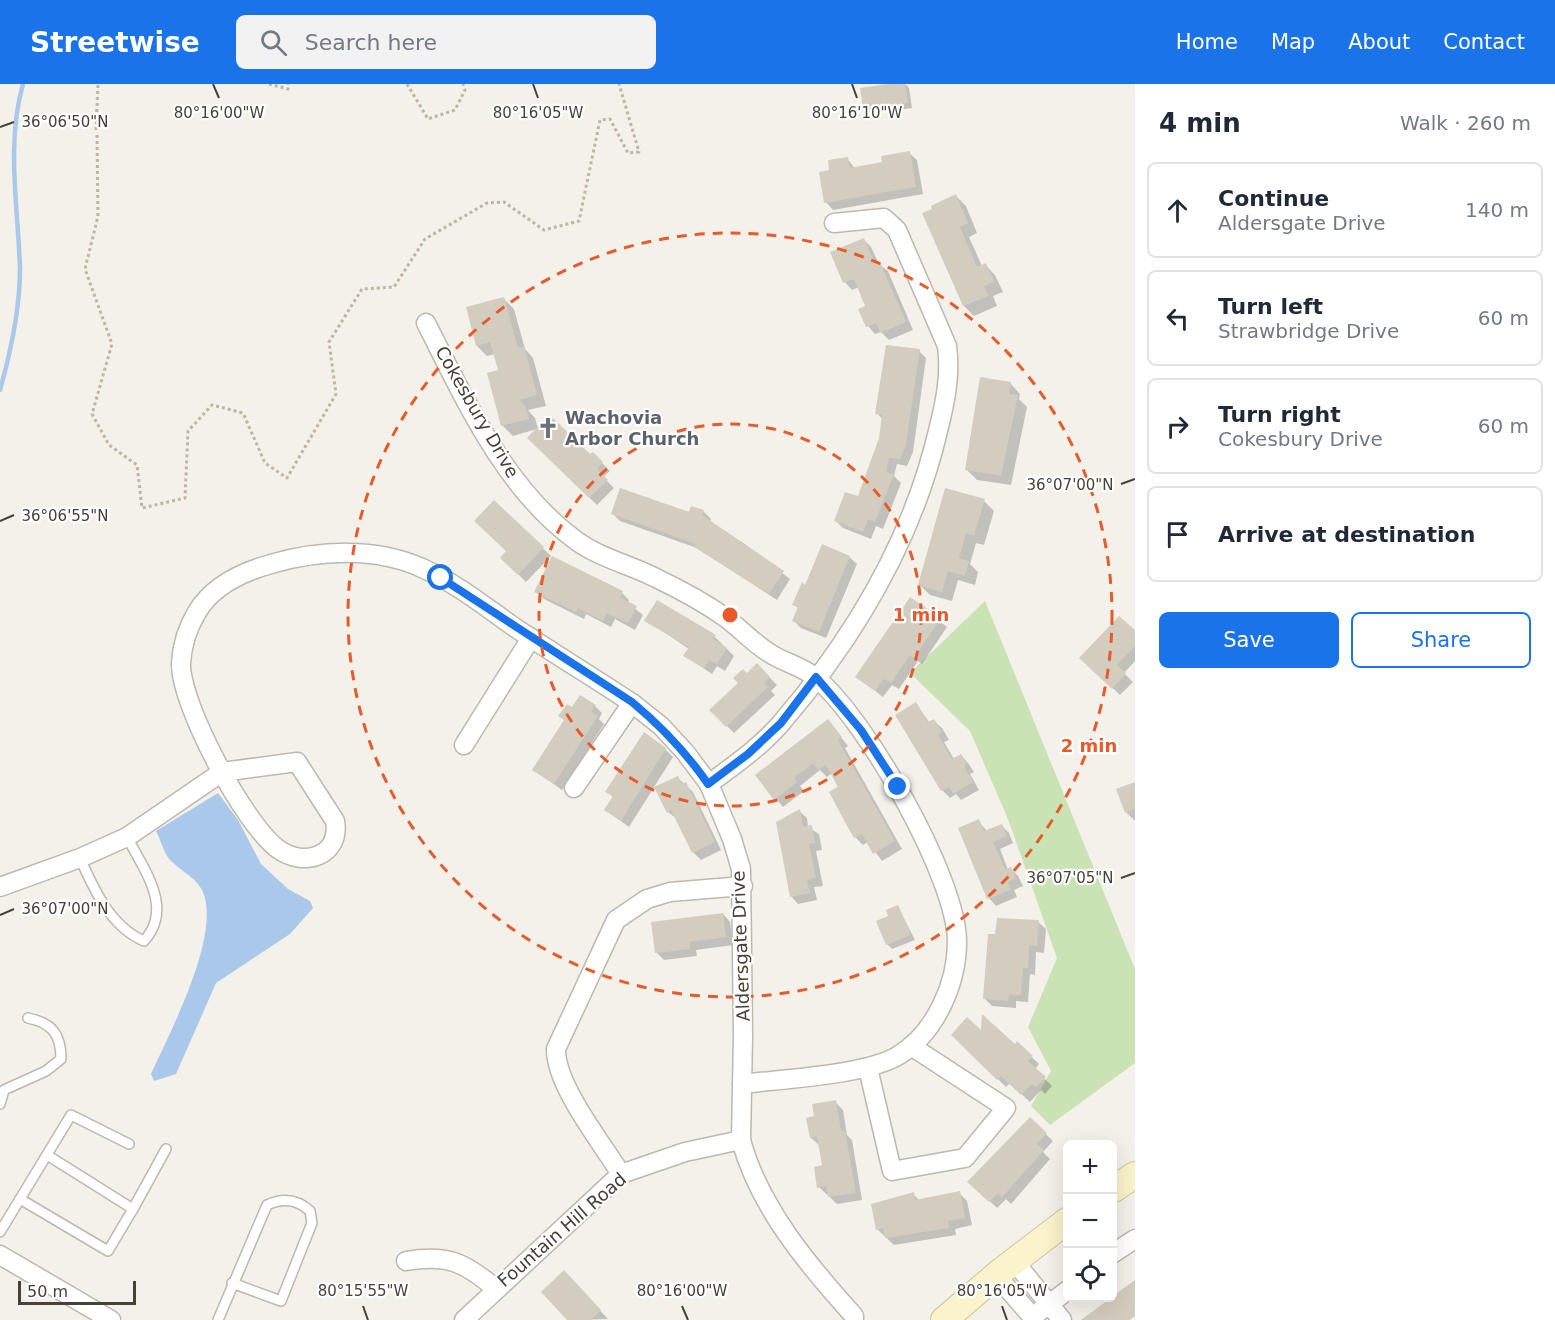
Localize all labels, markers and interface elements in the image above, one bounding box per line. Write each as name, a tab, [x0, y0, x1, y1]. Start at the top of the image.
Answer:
search box	[236, 15, 656, 69]
text: Streetwise	[30, 26, 200, 59]
icon: search	[257, 26, 290, 59]
text: Search here	[305, 30, 437, 55]
text: Home	[1176, 30, 1238, 54]
text: Map	[1271, 30, 1315, 54]
text: About	[1348, 30, 1410, 54]
text: Contact	[1443, 30, 1525, 54]
text: 80°16'00"W	[174, 104, 264, 122]
text: 80°16'05"W	[493, 104, 583, 122]
text: 80°16'10"W	[812, 104, 902, 122]
text: 4 min	[1159, 108, 1241, 138]
text: Walk · 260 m	[1400, 111, 1531, 135]
text: 36°06'50"N	[21, 113, 109, 131]
text: Continue	[1218, 186, 1329, 211]
icon: ahead	[1161, 194, 1194, 227]
text: 140 m	[1465, 198, 1529, 222]
text: Aldersgate Drive	[1218, 211, 1386, 235]
text: Turn left	[1218, 294, 1323, 319]
icon: left	[1161, 302, 1194, 335]
text: 60 m	[1478, 306, 1529, 330]
text: Strawbridge Drive	[1218, 319, 1399, 343]
street label: Cokesbury Drive	[431, 342, 524, 481]
text: Turn right	[1218, 402, 1341, 427]
place label: Wachovia Arbor Church	[565, 407, 699, 449]
icon: right	[1161, 410, 1194, 443]
text: 60 m	[1478, 414, 1529, 438]
church icon: Wachovia Arbor Church	[536, 416, 560, 440]
text: Cokesbury Drive	[1218, 427, 1383, 451]
text: 36°07'00"N	[1026, 476, 1114, 494]
text: 36°06'55"N	[21, 507, 109, 525]
icon: arrive	[1161, 518, 1194, 551]
text: Arrive at destination	[1218, 522, 1475, 547]
route start	[427, 564, 453, 590]
text: 1 min	[893, 604, 949, 625]
centre of rings	[720, 605, 740, 625]
button: Save	[1159, 612, 1339, 668]
button: Share	[1351, 612, 1531, 668]
text: 2 min	[1061, 735, 1117, 756]
route end	[884, 773, 910, 799]
text: 36°07'05"N	[1026, 869, 1114, 887]
street label: Aldersgate Drive	[727, 870, 754, 1022]
text: 36°07'00"N	[21, 900, 109, 918]
map controls	[1063, 1140, 1117, 1302]
button: +	[1063, 1140, 1117, 1194]
street label: Fountain Hill Road	[493, 1168, 630, 1291]
button: −	[1063, 1194, 1117, 1248]
button: locate	[1063, 1248, 1117, 1302]
scale bar	[18, 1278, 136, 1306]
text: 50 m	[27, 1282, 68, 1301]
text: 80°15'55"W	[318, 1282, 408, 1300]
text: 80°16'00"W	[637, 1282, 727, 1300]
text: 80°16'05"W	[957, 1282, 1047, 1300]

